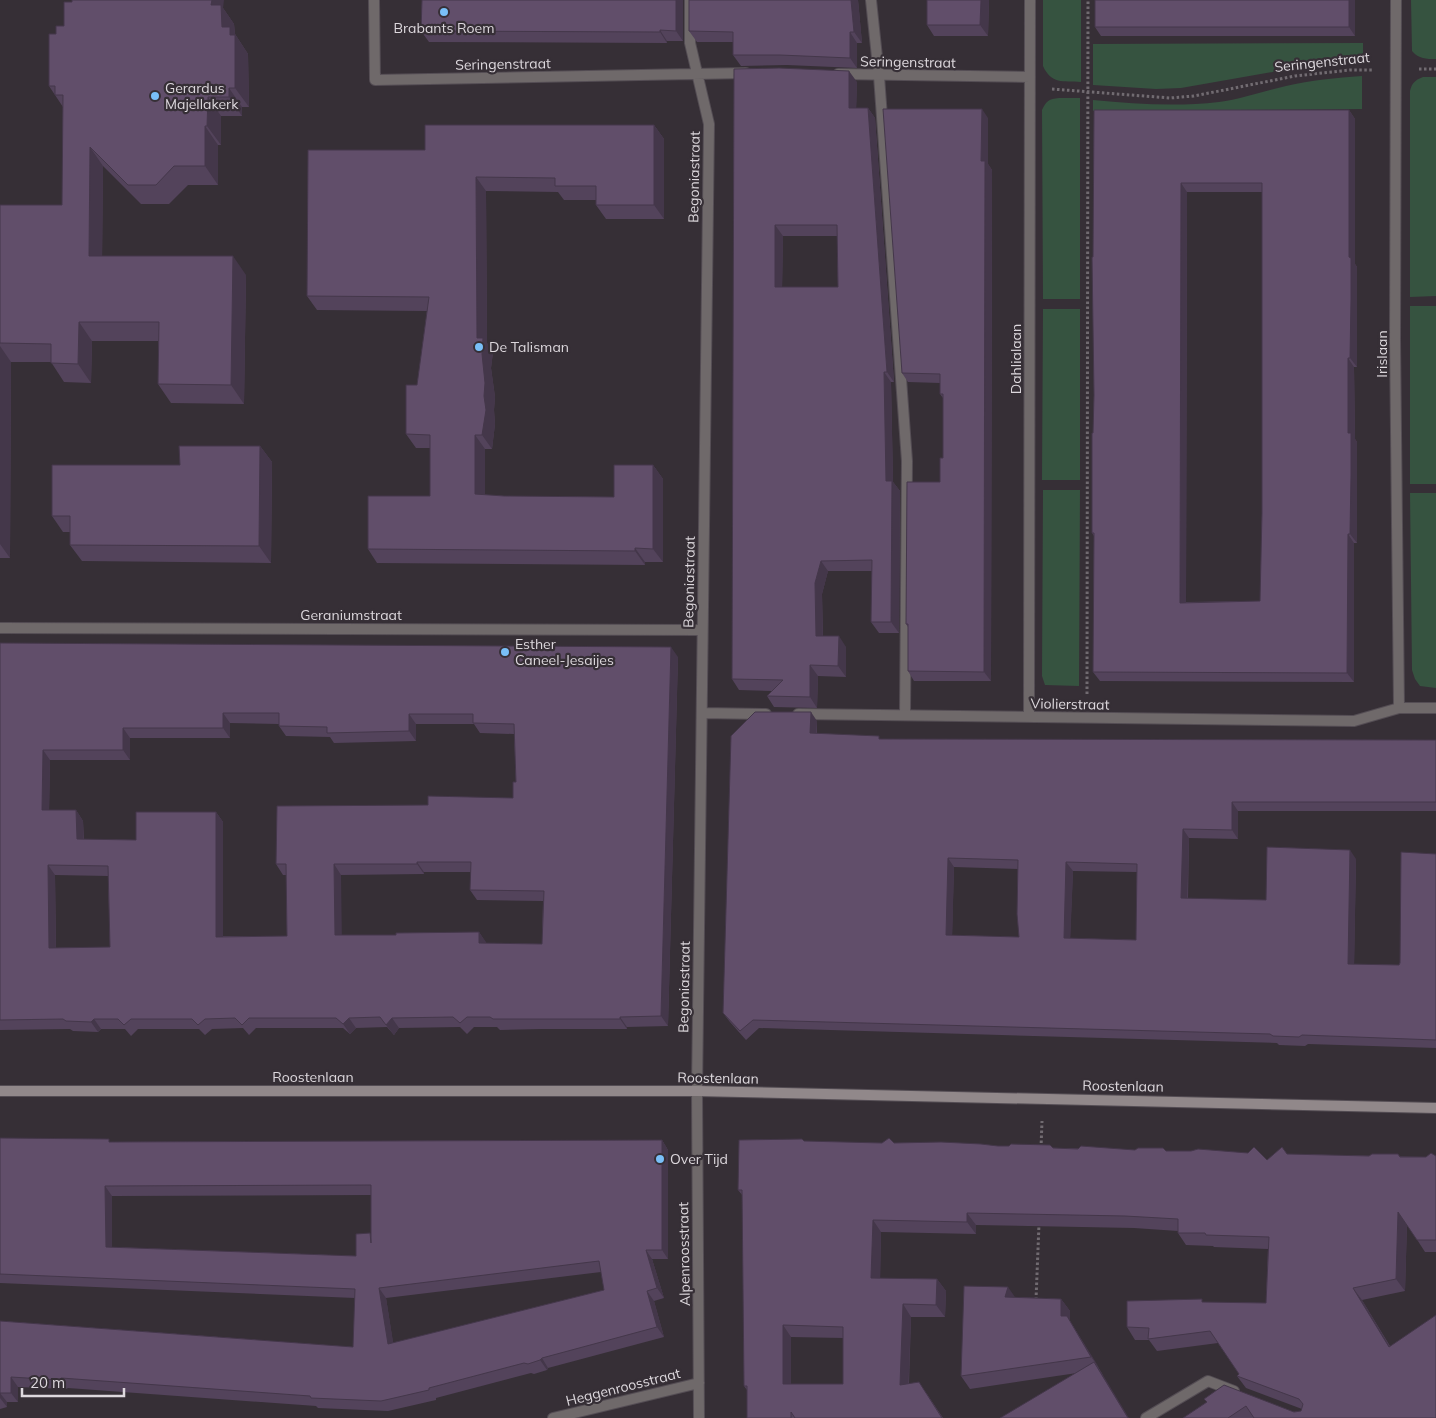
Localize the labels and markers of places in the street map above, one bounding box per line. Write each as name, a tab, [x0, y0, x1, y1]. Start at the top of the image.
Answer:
marker: Brabants Roem	[438, 6, 450, 18]
place label: Brabants Roem	[394, 19, 494, 37]
place label: Gerardus Majellakerk	[165, 79, 239, 113]
marker: Gerardus Majellakerk	[149, 90, 161, 102]
place label: De Talisman	[489, 338, 569, 356]
marker: De Talisman	[473, 341, 485, 353]
place label: Esther Caneel-Jesaijes	[515, 635, 614, 669]
marker: Esther Caneel-Jesaijes	[499, 646, 511, 658]
place label: Over Tijd	[670, 1150, 728, 1168]
marker: Over Tijd	[654, 1153, 666, 1165]

